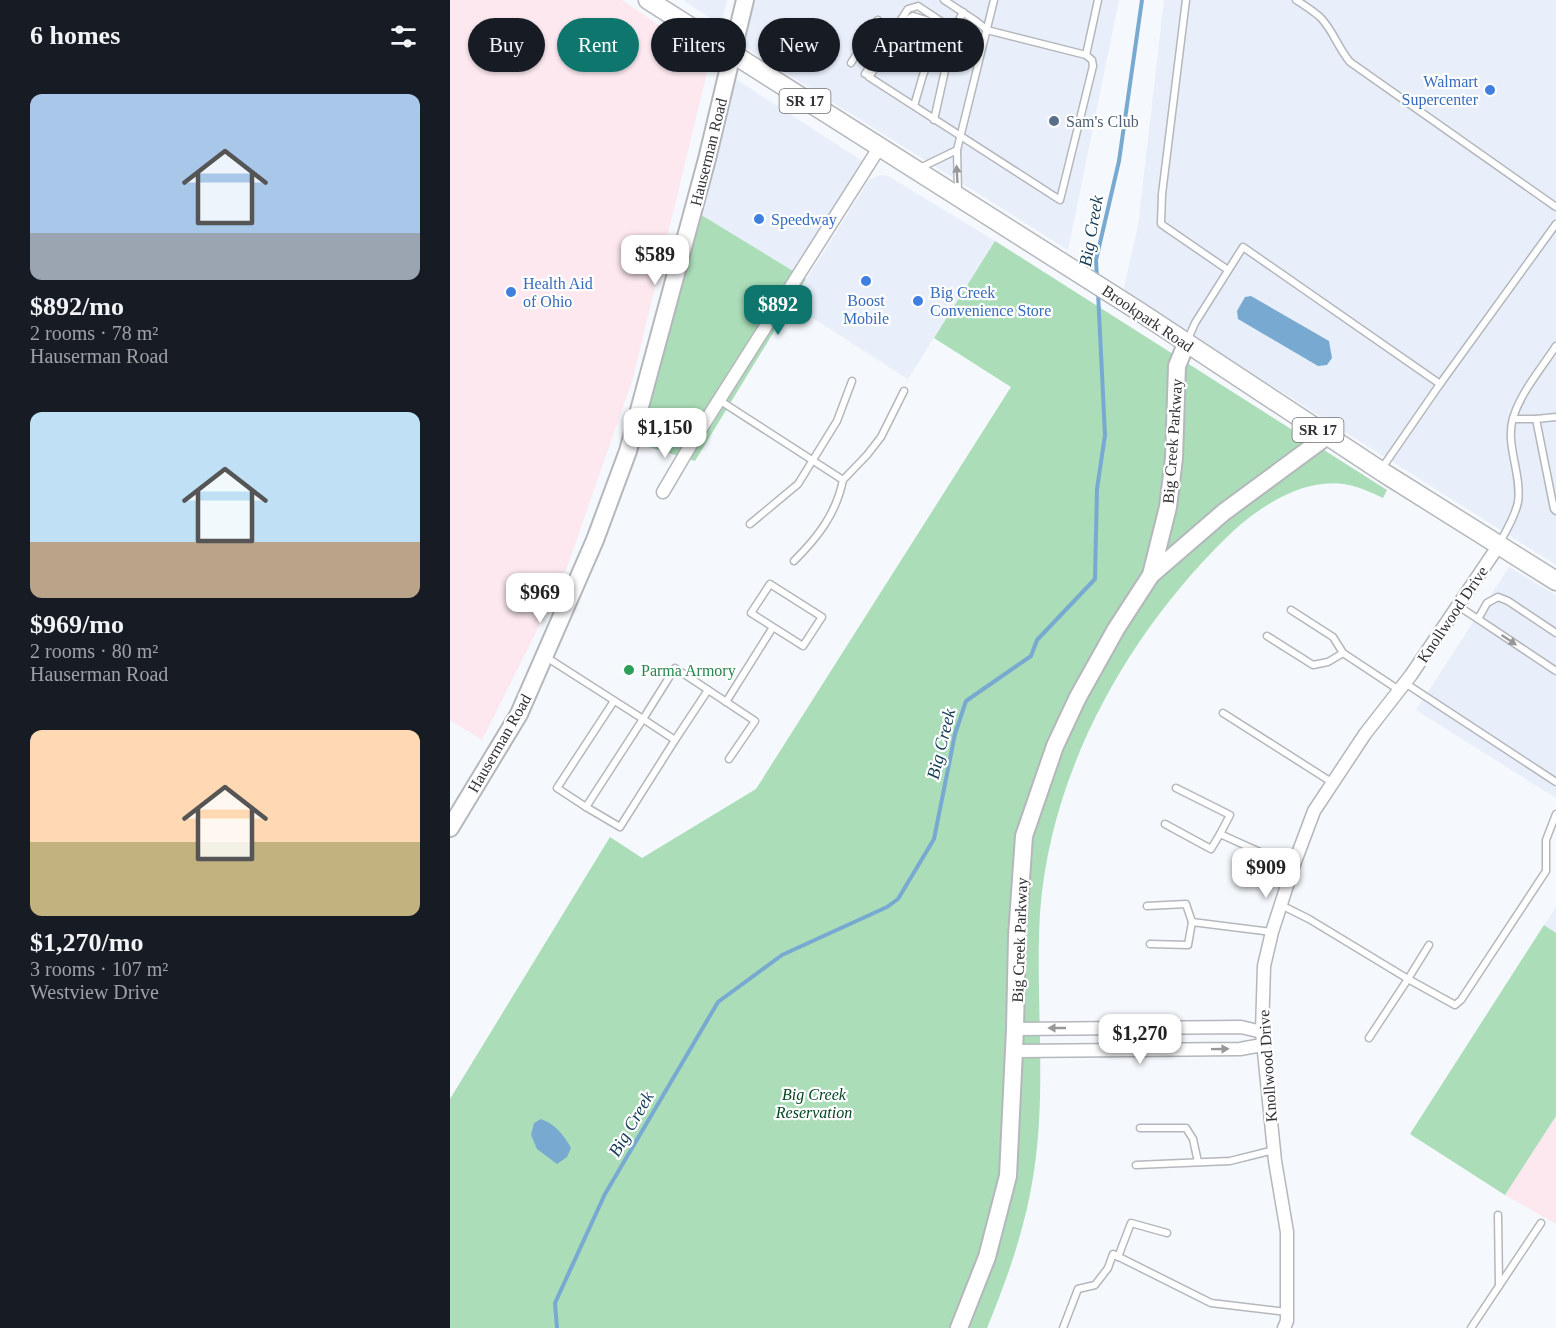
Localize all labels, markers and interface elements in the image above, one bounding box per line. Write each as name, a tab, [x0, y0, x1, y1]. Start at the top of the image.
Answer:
chip: Buy	[468, 18, 545, 72]
chip: Rent	[557, 18, 639, 72]
chip: Filters	[651, 18, 746, 72]
chip: New	[758, 18, 840, 72]
chip: Apartment	[852, 18, 984, 72]
icon: filters	[387, 20, 420, 53]
text: 6 homes	[30, 21, 120, 50]
place label: Walmart Supercenter	[1402, 73, 1479, 109]
marker: Walmart Supercenter	[1483, 83, 1497, 97]
road number: SR 17	[780, 89, 830, 113]
street label: Hauserman Road	[687, 96, 730, 208]
place label: Sam's Club	[1066, 113, 1139, 130]
marker: Sam's Club	[1047, 114, 1061, 128]
icon: home	[171, 133, 279, 241]
one-way arrow	[953, 165, 962, 184]
water label: Big Creek	[1075, 193, 1107, 268]
place label: Speedway	[771, 211, 837, 229]
marker: Speedway	[752, 212, 766, 226]
pin: $589	[619, 235, 691, 286]
text: $589	[635, 243, 675, 265]
marker: Boost Mobile	[859, 274, 873, 288]
place label: Health Aid of Ohio	[523, 275, 593, 310]
street label: Brookpark Road	[1098, 282, 1196, 356]
place label: Big Creek Convenience Store	[930, 284, 1051, 319]
marker: Health Aid of Ohio	[504, 285, 518, 299]
pin: $892	[742, 285, 814, 336]
text: $892/mo	[30, 292, 124, 321]
place label: Boost Mobile	[843, 292, 889, 327]
text: $892	[758, 293, 798, 315]
marker: Big Creek Convenience Store	[911, 294, 925, 308]
text: 2 rooms · 78 m²	[30, 322, 158, 344]
text: Hauserman Road	[30, 345, 168, 367]
street label: Big Creek Parkway	[1160, 378, 1186, 504]
pin: $1,150	[616, 408, 714, 459]
text: $1,150	[638, 416, 693, 438]
road number: SR 17	[1292, 418, 1344, 442]
icon: home	[171, 451, 279, 559]
street label: Knollwood Drive	[1414, 563, 1491, 666]
pin: $969	[504, 573, 576, 624]
text: $969	[520, 581, 560, 603]
text: $969/mo	[30, 610, 124, 639]
one-way arrow	[1501, 634, 1517, 645]
text: 2 rooms · 80 m²	[30, 640, 158, 662]
place label: Parma Armory	[641, 662, 736, 680]
text: Hauserman Road	[30, 663, 168, 685]
marker: Parma Armory	[622, 663, 636, 677]
street label: Hauserman Road	[464, 691, 534, 795]
water label: Big Creek	[923, 706, 960, 781]
icon: home	[171, 769, 279, 877]
pin: $909	[1230, 848, 1302, 899]
text: $909	[1246, 856, 1286, 878]
street label: Big Creek Parkway	[1009, 877, 1031, 1003]
text: $1,270/mo	[30, 928, 143, 957]
text: 3 rooms · 107 m²	[30, 958, 168, 980]
text: Westview Drive	[30, 981, 159, 1003]
street label: Knollwood Drive	[1255, 1009, 1280, 1123]
pin: $1,270	[1091, 1014, 1189, 1065]
text: $1,270	[1113, 1022, 1168, 1044]
one-way arrow	[1047, 1023, 1066, 1033]
one-way arrow	[1210, 1044, 1229, 1054]
park label: Big Creek Reservation	[775, 1086, 852, 1121]
water label: Big Creek	[604, 1087, 658, 1160]

